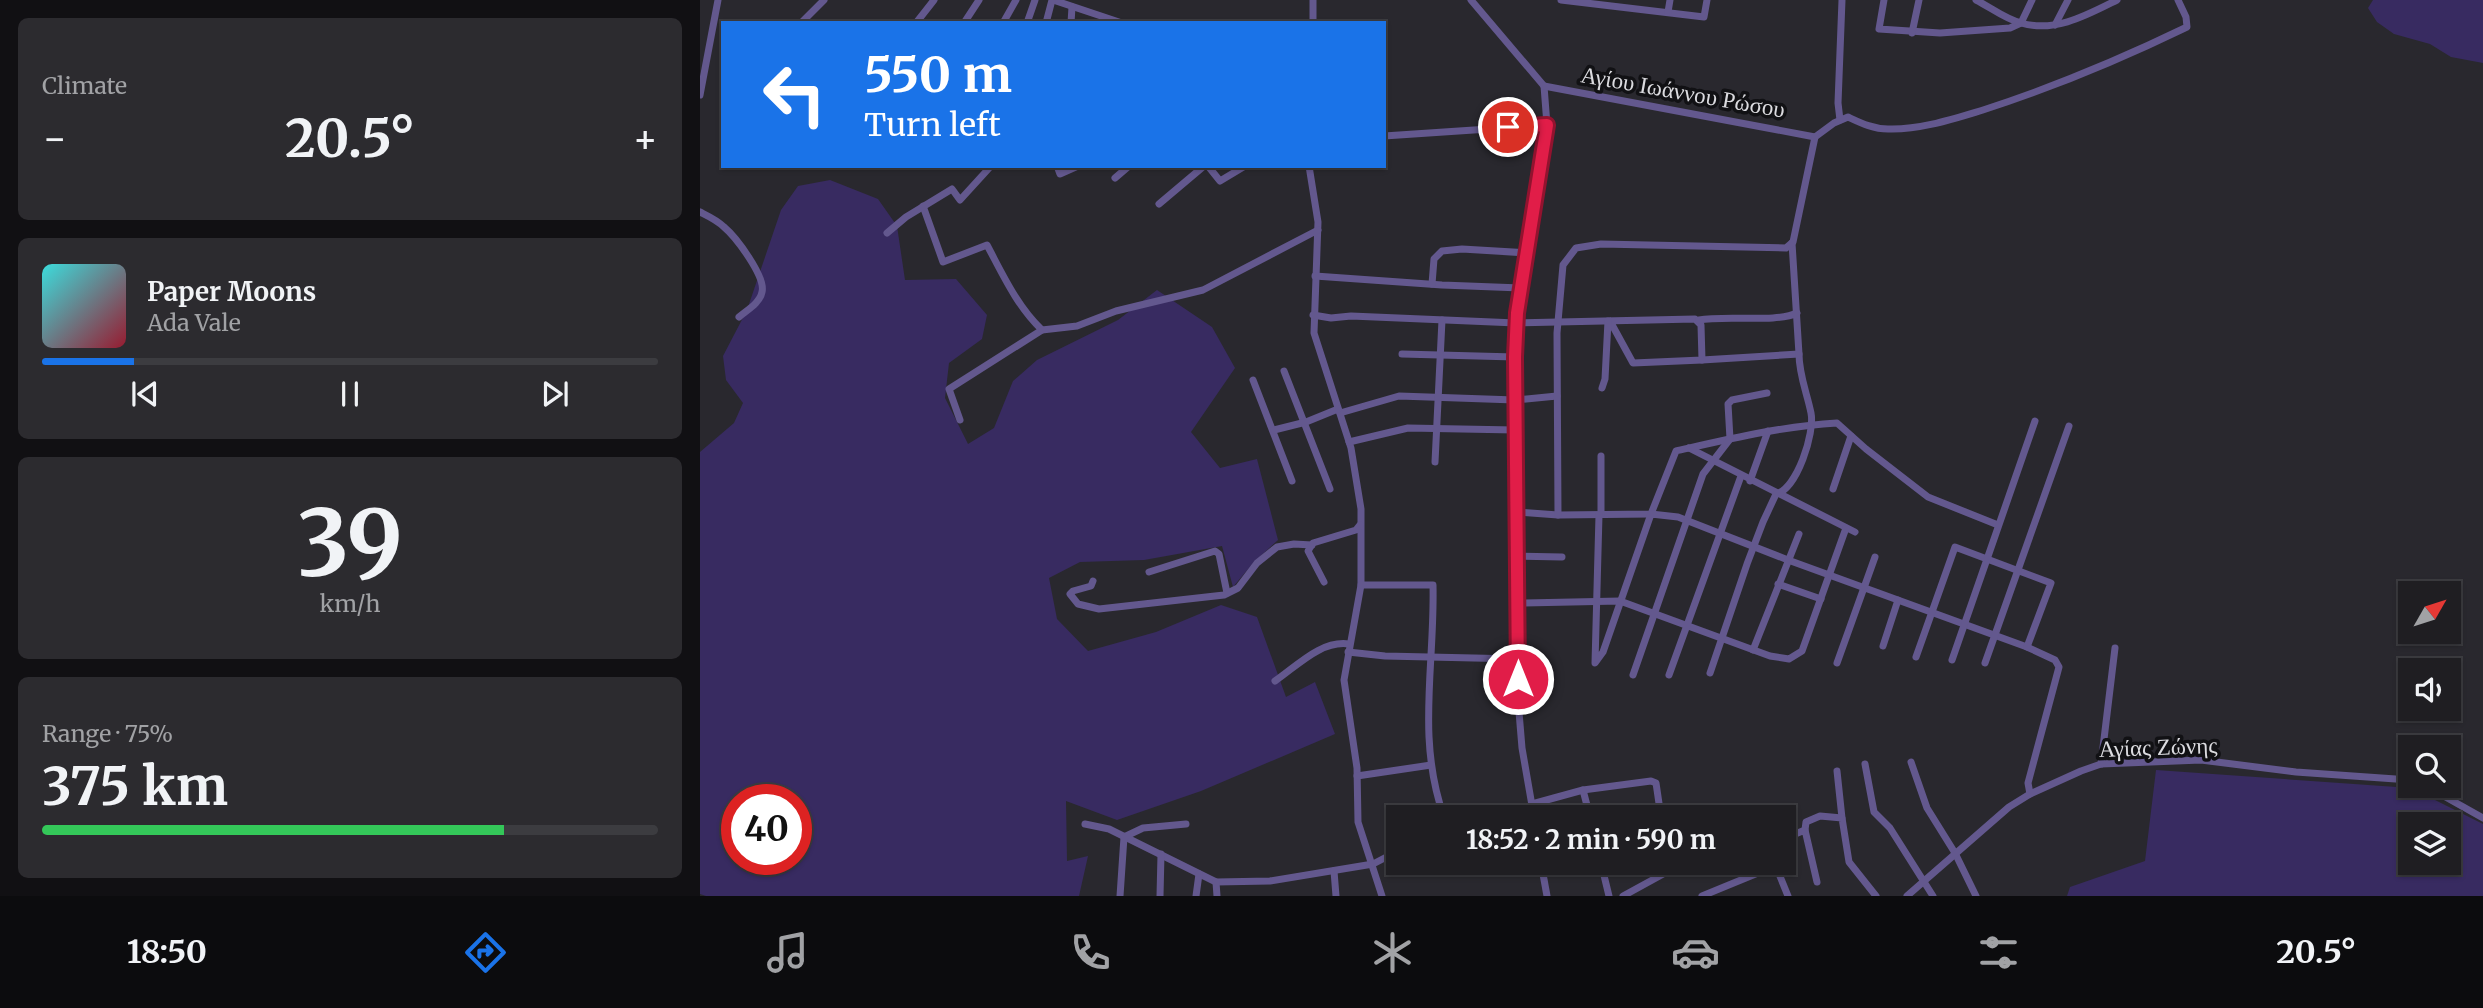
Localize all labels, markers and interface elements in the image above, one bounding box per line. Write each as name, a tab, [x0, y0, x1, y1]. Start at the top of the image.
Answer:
text: 550 m	[864, 44, 1012, 105]
icon: left	[749, 49, 840, 140]
street label: Αγίου Ιωάννου Ρώσου	[1579, 59, 1787, 124]
text: Climate	[42, 71, 127, 100]
pin	[1478, 97, 1538, 157]
text: Turn left	[864, 105, 1001, 145]
text: 20.5°	[285, 106, 415, 171]
icon: arrive	[1489, 108, 1527, 146]
text: −	[42, 115, 67, 162]
text: +	[633, 115, 658, 162]
text: Paper Moons	[147, 275, 316, 308]
text: Ada Vale	[147, 308, 241, 337]
icon: previous	[126, 375, 164, 413]
icon: pause	[331, 375, 369, 413]
icon: next	[536, 375, 574, 413]
text: 39	[297, 486, 403, 601]
north arrow	[2398, 581, 2460, 644]
map controls	[2398, 581, 2461, 875]
text: km/h	[320, 589, 380, 618]
position arrow	[1481, 642, 1555, 716]
button: sound	[2398, 658, 2461, 721]
text: Range · 75%	[42, 719, 173, 748]
street label: Αγίας Ζώνης	[2098, 730, 2218, 763]
button: search	[2398, 735, 2461, 798]
text: 375 km	[42, 754, 228, 819]
speed limit sign: 40	[721, 784, 812, 875]
button: layers	[2398, 812, 2461, 875]
text: 18:52 · 2 min · 590 m	[1466, 823, 1716, 856]
icon: directions	[461, 928, 510, 977]
icon: music	[763, 928, 812, 977]
icon: phone	[1066, 928, 1115, 977]
icon: climate	[1368, 928, 1417, 977]
icon: car	[1671, 928, 1720, 977]
icon: filters	[1974, 928, 2023, 977]
text: 18:50	[127, 932, 207, 972]
text: 20.5°	[2276, 932, 2356, 972]

